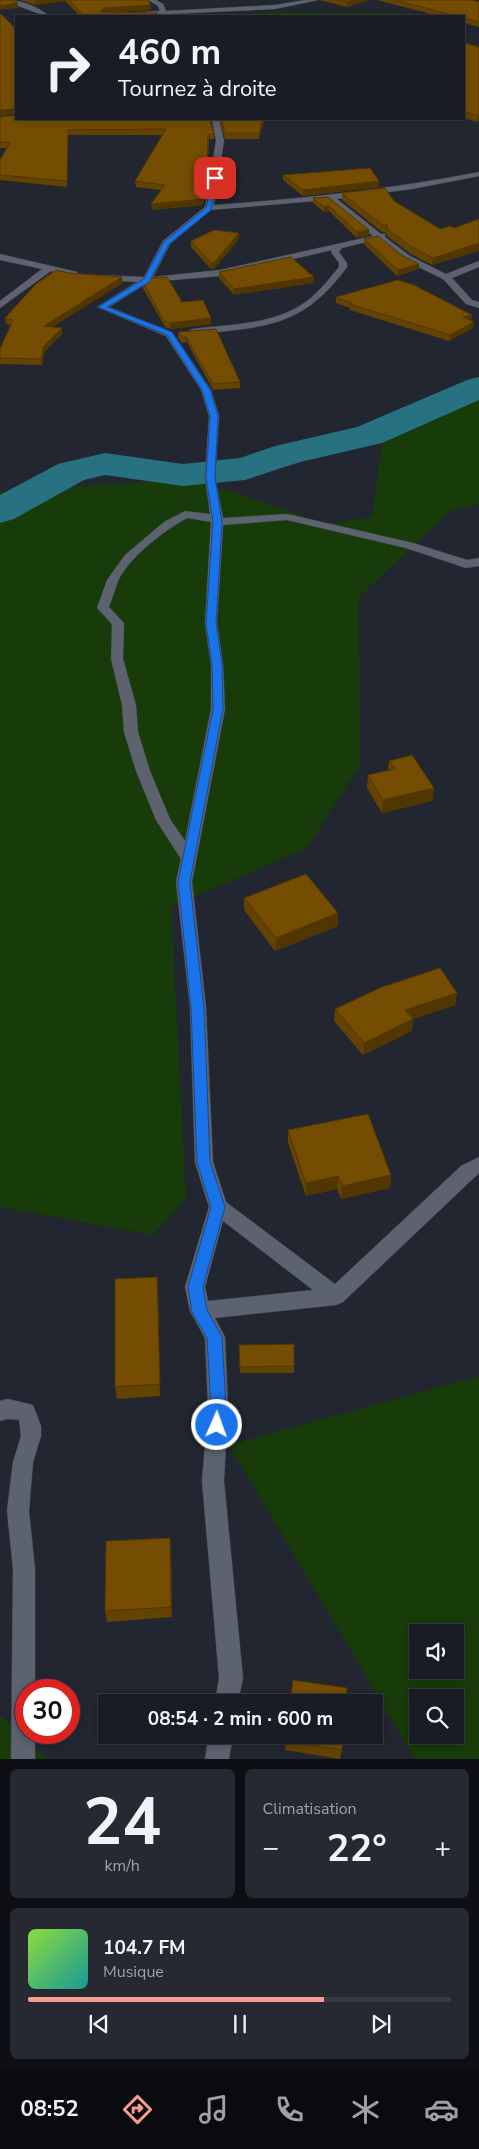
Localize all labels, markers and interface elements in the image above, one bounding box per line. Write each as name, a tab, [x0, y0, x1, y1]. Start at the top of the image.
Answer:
text: 460 m	[118, 29, 221, 76]
icon: right	[35, 35, 100, 100]
text: Tournez à droite	[118, 74, 277, 104]
pin	[194, 157, 236, 199]
icon: arrive	[201, 164, 229, 192]
position arrow	[190, 1398, 242, 1450]
map controls	[409, 1624, 464, 1744]
button: sound	[409, 1624, 464, 1679]
speed limit sign: 30	[15, 1679, 80, 1744]
button: search	[409, 1689, 464, 1744]
text: 08:54 · 2 min · 600 m	[148, 1706, 333, 1732]
text: 24	[83, 1778, 161, 1867]
text: Climatisation	[263, 1798, 357, 1820]
text: 22°	[327, 1823, 387, 1874]
text: −	[263, 1829, 279, 1867]
text: +	[434, 1829, 451, 1867]
text: km/h	[105, 1855, 140, 1877]
text: 104.7 FM	[103, 1935, 186, 1961]
text: Musique	[103, 1961, 164, 1983]
icon: previous	[85, 2010, 113, 2038]
icon: pause	[226, 2010, 254, 2038]
icon: next	[367, 2010, 395, 2038]
icon: directions	[120, 2092, 155, 2127]
icon: music	[196, 2092, 231, 2127]
icon: phone	[272, 2092, 307, 2127]
icon: climate	[348, 2092, 383, 2127]
icon: car	[424, 2092, 459, 2127]
text: 08:52	[20, 2094, 79, 2124]

